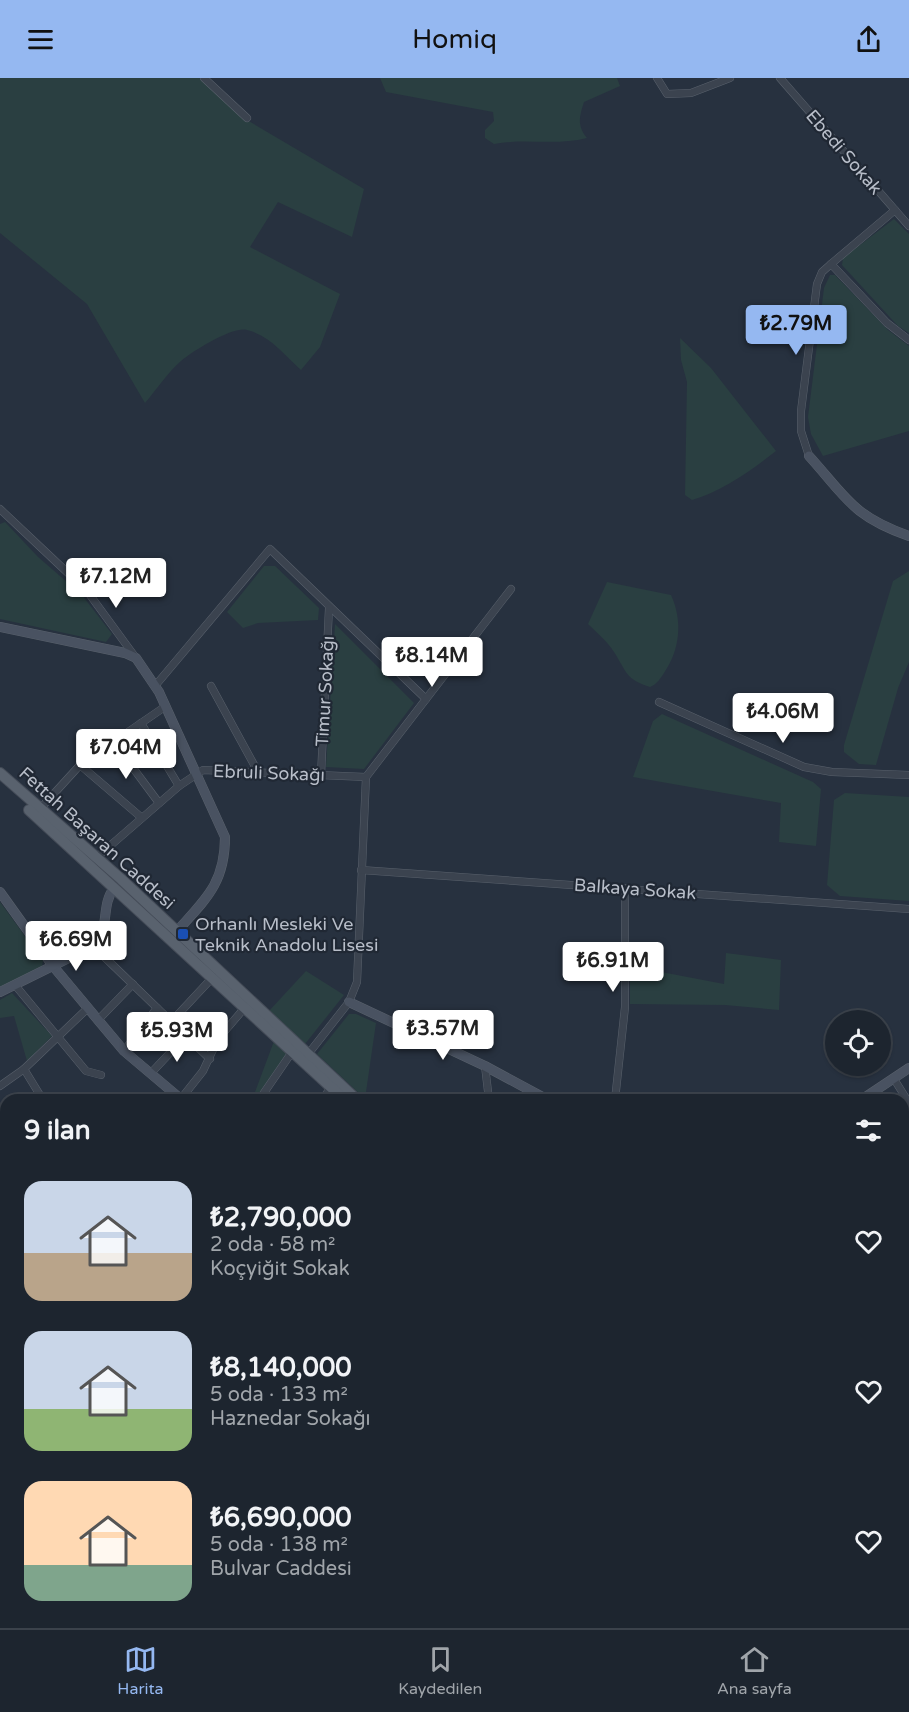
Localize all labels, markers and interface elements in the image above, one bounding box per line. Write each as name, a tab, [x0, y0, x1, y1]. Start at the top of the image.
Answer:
icon: menu	[24, 23, 57, 56]
text: Homiq	[412, 23, 497, 56]
icon: share	[852, 23, 885, 56]
street label: Ebedi Sokak	[801, 105, 887, 199]
pin: ₺2.79M	[747, 305, 845, 356]
text: ₺2.79M	[760, 312, 832, 336]
pin: ₺7.12M	[67, 558, 165, 609]
text: ₺7.12M	[80, 565, 152, 589]
street label: Timur Sokağı	[311, 635, 339, 747]
pin: ₺8.14M	[383, 637, 481, 688]
text: ₺8.14M	[396, 644, 468, 668]
pin: ₺4.06M	[734, 693, 832, 744]
text: ₺4.06M	[747, 700, 819, 724]
pin: ₺7.04M	[77, 729, 175, 780]
text: ₺7.04M	[90, 736, 162, 760]
street label: Ebruli Sokağı	[213, 760, 325, 786]
street label: Fettah Başaran Caddesi	[14, 762, 180, 914]
street label: Balkaya Sokak	[573, 874, 697, 904]
place label: Orhanlı Mesleki Ve Teknik Anadolu Lisesi	[195, 913, 378, 956]
pin: ₺6.69M	[27, 921, 125, 972]
marker: Orhanlı Mesleki Ve Teknik Anadolu Lisesi	[176, 927, 190, 941]
text: ₺6.69M	[40, 928, 112, 952]
pin: ₺6.91M	[564, 942, 662, 993]
text: ₺6.91M	[577, 949, 649, 973]
pin: ₺3.57M	[394, 1010, 492, 1061]
map controls	[825, 1010, 891, 1076]
button: locate	[825, 1010, 891, 1076]
pin: ₺5.93M	[128, 1012, 226, 1063]
text: ₺3.57M	[407, 1017, 479, 1041]
text: ₺5.93M	[141, 1019, 213, 1043]
icon: filters	[852, 1114, 885, 1147]
text: 9 ilan	[24, 1115, 90, 1146]
text: ₺2,790,000	[210, 1202, 351, 1233]
icon: home	[72, 1205, 144, 1277]
icon: heart	[852, 1225, 885, 1258]
text: 2 oda · 58 m²	[210, 1233, 335, 1257]
text: Koçyiğit Sokak	[210, 1257, 350, 1281]
text: ₺8,140,000	[210, 1352, 352, 1383]
icon: home	[72, 1355, 144, 1427]
icon: heart	[852, 1375, 885, 1408]
text: 5 oda · 133 m²	[210, 1383, 348, 1407]
text: Haznedar Sokağı	[210, 1407, 371, 1431]
text: ₺6,690,000	[210, 1502, 352, 1533]
icon: home	[72, 1505, 144, 1577]
icon: heart	[852, 1525, 885, 1558]
text: 5 oda · 138 m²	[210, 1533, 348, 1557]
text: Bulvar Caddesi	[210, 1557, 352, 1581]
tab: Harita	[117, 1643, 164, 1699]
tab: Kaydedilen	[398, 1643, 482, 1699]
tab: Ana sayfa	[717, 1643, 792, 1699]

